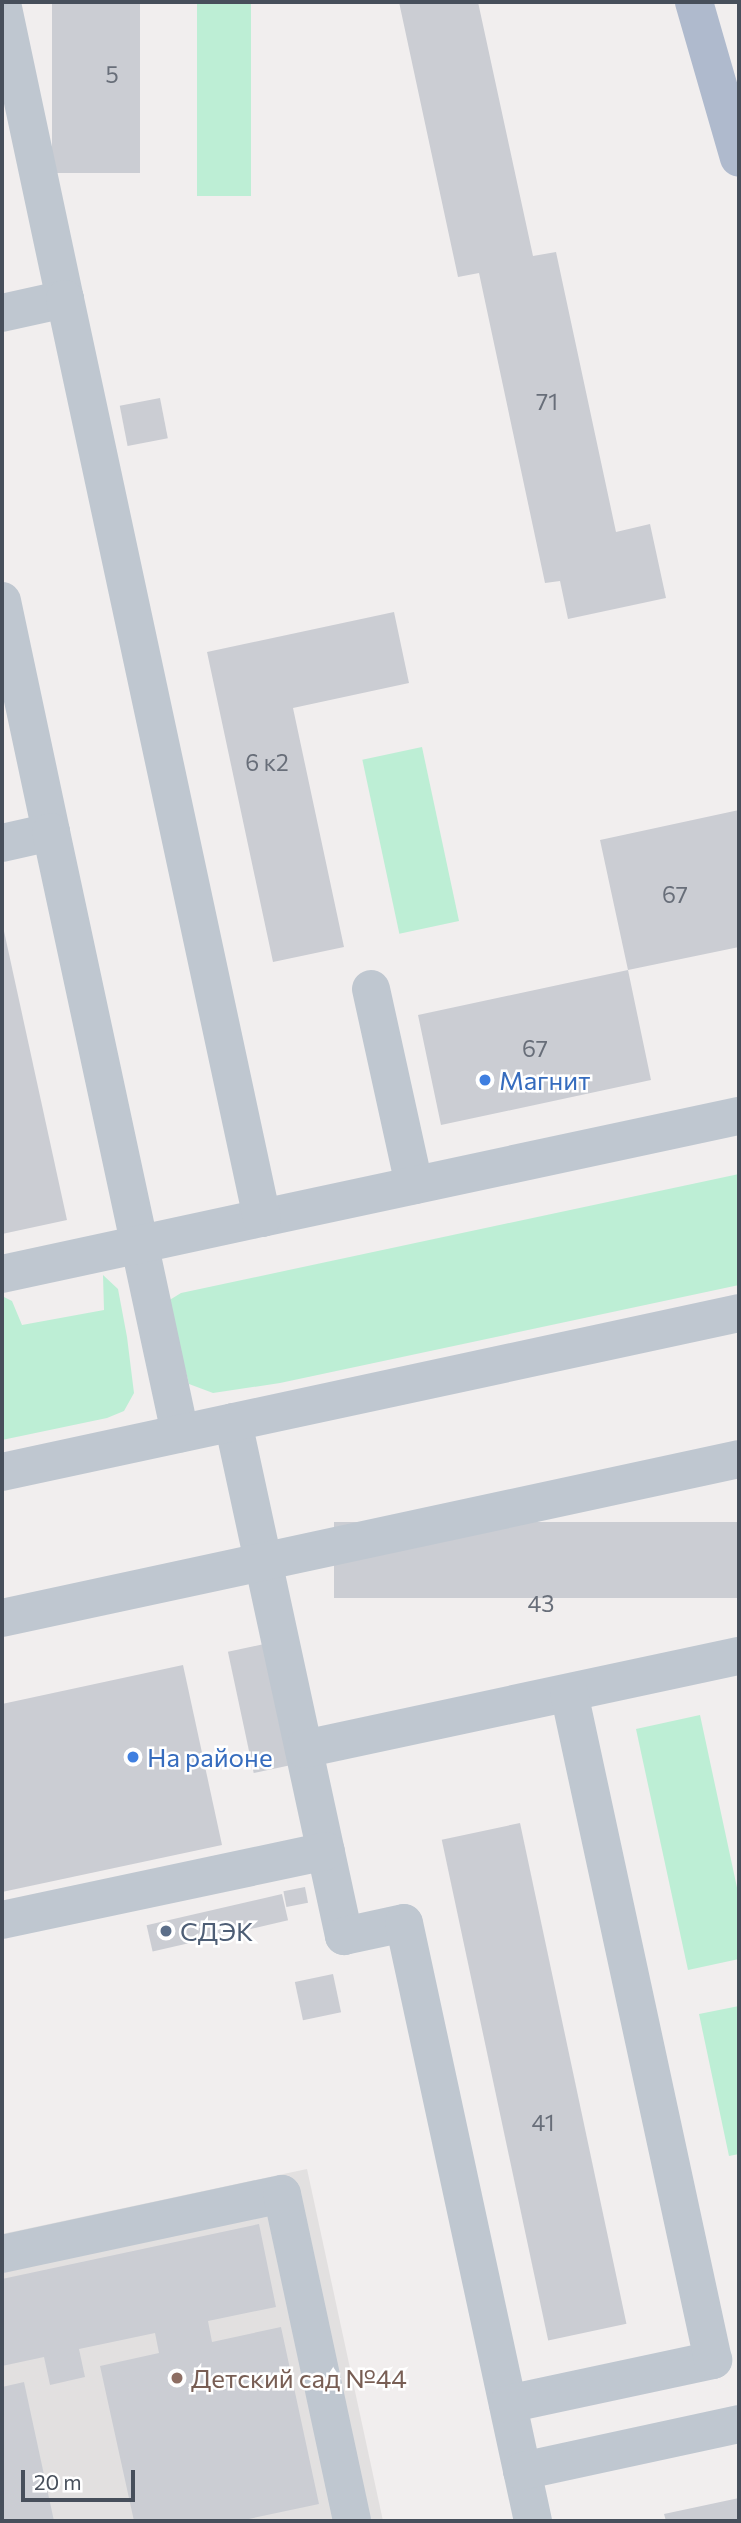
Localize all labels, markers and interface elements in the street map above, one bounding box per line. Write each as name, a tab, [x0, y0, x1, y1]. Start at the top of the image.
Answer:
house number: 5	[105, 60, 119, 88]
house number: 71	[536, 387, 558, 415]
house number: 6 к2	[245, 748, 289, 776]
house number: 67	[662, 880, 688, 908]
house number: 67	[522, 1034, 548, 1062]
place label: Магнит	[499, 1064, 590, 1096]
marker: Магнит	[477, 1072, 493, 1088]
house number: 43	[528, 1589, 554, 1617]
place label: На районе	[147, 1741, 273, 1773]
marker: На районе	[125, 1749, 141, 1765]
place label: СДЭК	[180, 1915, 253, 1947]
marker: СДЭК	[158, 1923, 174, 1939]
house number: 41	[532, 2108, 554, 2136]
place label: Детский сад №44	[191, 2362, 407, 2394]
marker: Детский сад №44	[169, 2370, 185, 2386]
scale bar	[24, 2456, 138, 2500]
text: 20 m	[34, 2469, 82, 2494]

